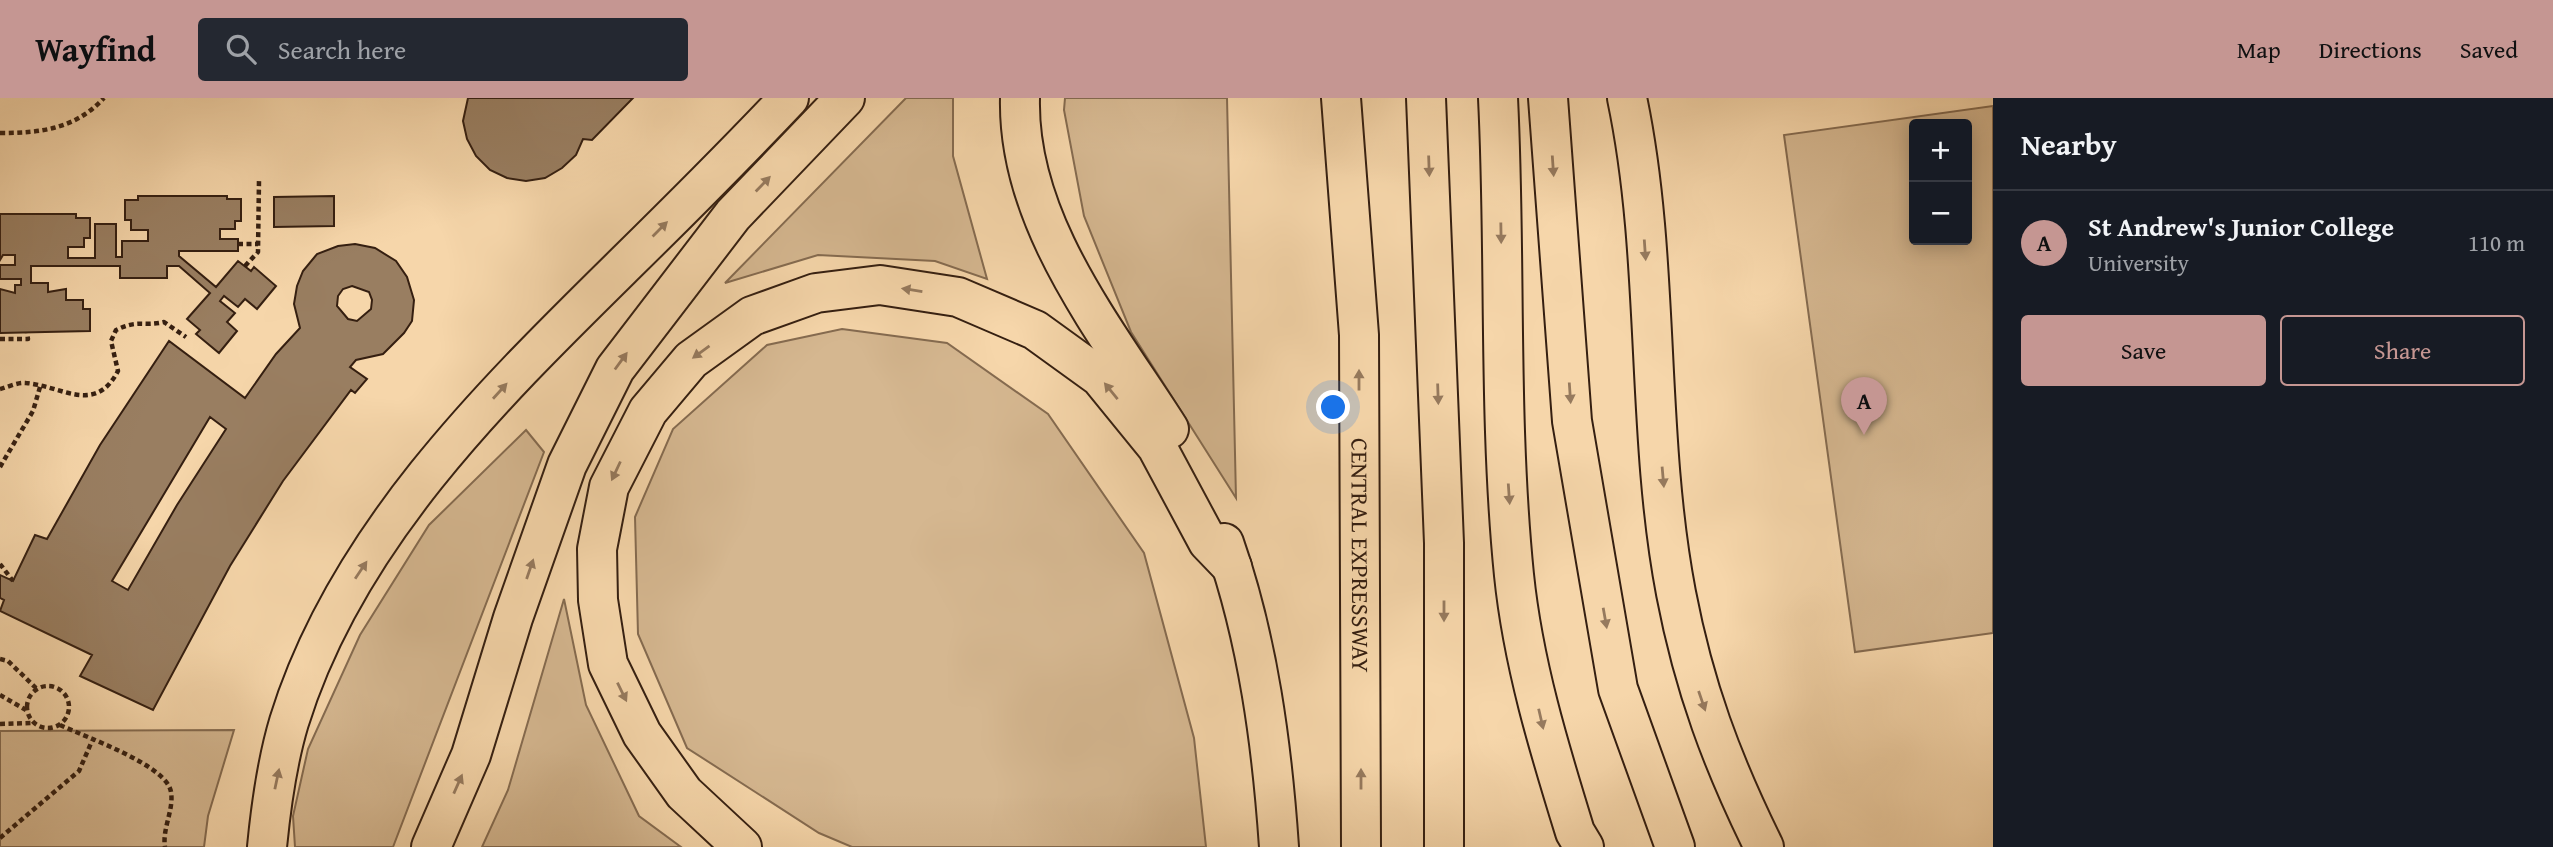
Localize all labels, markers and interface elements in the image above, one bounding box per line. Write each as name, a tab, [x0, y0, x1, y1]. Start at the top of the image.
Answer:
search box	[198, 18, 688, 81]
text: Wayfind	[35, 25, 156, 73]
icon: search	[222, 30, 260, 68]
text: Search here	[278, 30, 406, 69]
text: Map	[2237, 32, 2281, 67]
text: Directions	[2319, 32, 2422, 67]
text: Saved	[2460, 32, 2518, 67]
map controls	[1909, 119, 1972, 245]
button: +	[1909, 119, 1972, 182]
text: Nearby	[2021, 122, 2117, 166]
one-way arrow	[1423, 155, 1434, 177]
one-way arrow	[1548, 155, 1559, 177]
one-way arrow	[754, 175, 771, 192]
button: −	[1909, 182, 1972, 245]
text: St Andrew's Junior College	[2088, 207, 2394, 246]
one-way arrow	[652, 221, 669, 238]
one-way arrow	[1495, 222, 1507, 244]
text: A	[2037, 226, 2051, 259]
text: 110 m	[2468, 226, 2525, 259]
one-way arrow	[1640, 240, 1651, 262]
text: University	[2088, 246, 2189, 279]
one-way arrow	[901, 284, 923, 295]
button: Save	[2021, 315, 2266, 386]
button: Share	[2280, 315, 2525, 386]
one-way arrow	[692, 345, 710, 359]
one-way arrow	[614, 352, 628, 370]
one-way arrow	[1353, 369, 1365, 391]
pin: A	[1841, 377, 1887, 435]
one-way arrow	[1104, 382, 1119, 399]
one-way arrow	[1565, 382, 1576, 404]
one-way arrow	[492, 383, 508, 400]
one-way arrow	[1432, 383, 1443, 405]
your location	[1316, 390, 1350, 424]
street label: CENTRAL EXPRESSWAY	[1342, 438, 1378, 673]
one-way arrow	[610, 461, 622, 481]
one-way arrow	[1658, 466, 1669, 488]
one-way arrow	[1503, 483, 1514, 505]
one-way arrow	[525, 558, 536, 579]
one-way arrow	[354, 561, 368, 579]
one-way arrow	[1438, 600, 1450, 622]
one-way arrow	[1600, 607, 1611, 629]
one-way arrow	[616, 682, 627, 702]
one-way arrow	[1697, 690, 1708, 711]
one-way arrow	[1536, 708, 1547, 730]
one-way arrow	[271, 768, 282, 790]
one-way arrow	[1355, 768, 1367, 790]
one-way arrow	[453, 774, 464, 795]

